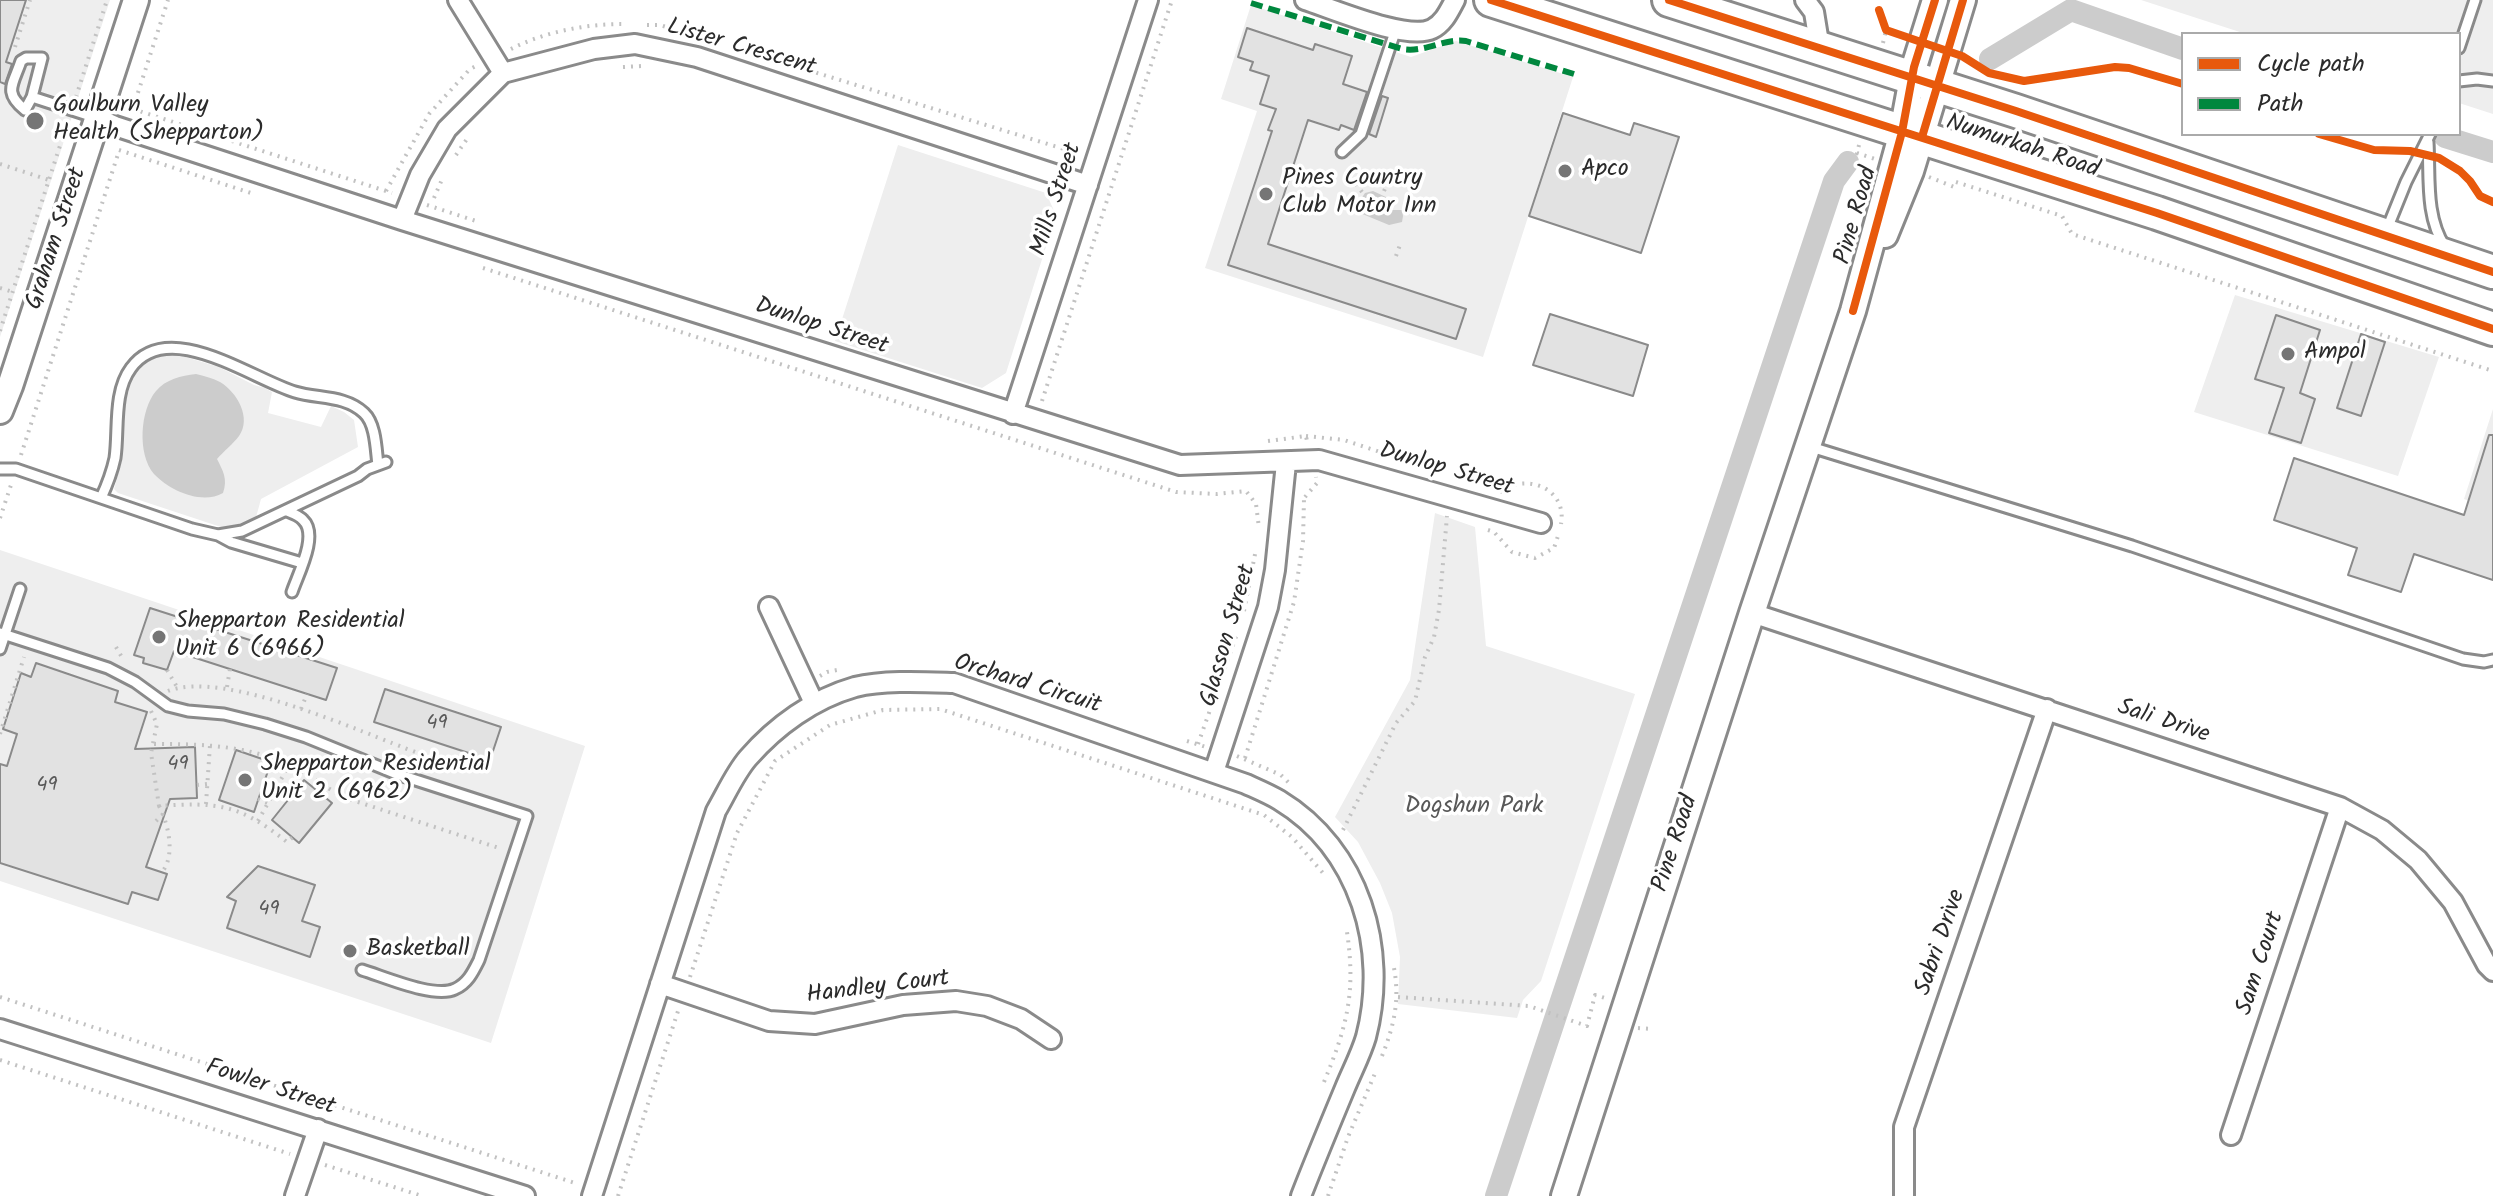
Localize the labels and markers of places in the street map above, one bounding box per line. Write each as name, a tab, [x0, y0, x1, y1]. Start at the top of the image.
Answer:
place label: Goulburn Valley Health (Shepparton)	[53, 93, 264, 149]
marker: Goulburn Valley Health (Shepparton)	[24, 110, 46, 132]
place label: Apco	[1581, 157, 1629, 185]
marker: Apco	[1556, 162, 1574, 180]
place label: Pines Country Club Motor Inn	[1282, 166, 1437, 222]
marker: Pines Country Club Motor Inn	[1257, 185, 1275, 203]
place label: Ampol	[2304, 340, 2366, 368]
marker: Ampol	[2279, 345, 2297, 363]
place label: Shepparton Residential Unit 6 (6966)	[175, 609, 405, 665]
marker: Shepparton Residential Unit 6 (6966)	[150, 628, 168, 646]
place label: Shepparton Residential Unit 2 (6962)	[261, 752, 491, 808]
marker: Shepparton Residential Unit 2 (6962)	[236, 771, 254, 789]
place label: Basketball	[366, 937, 470, 965]
marker: Basketball	[341, 942, 359, 960]

